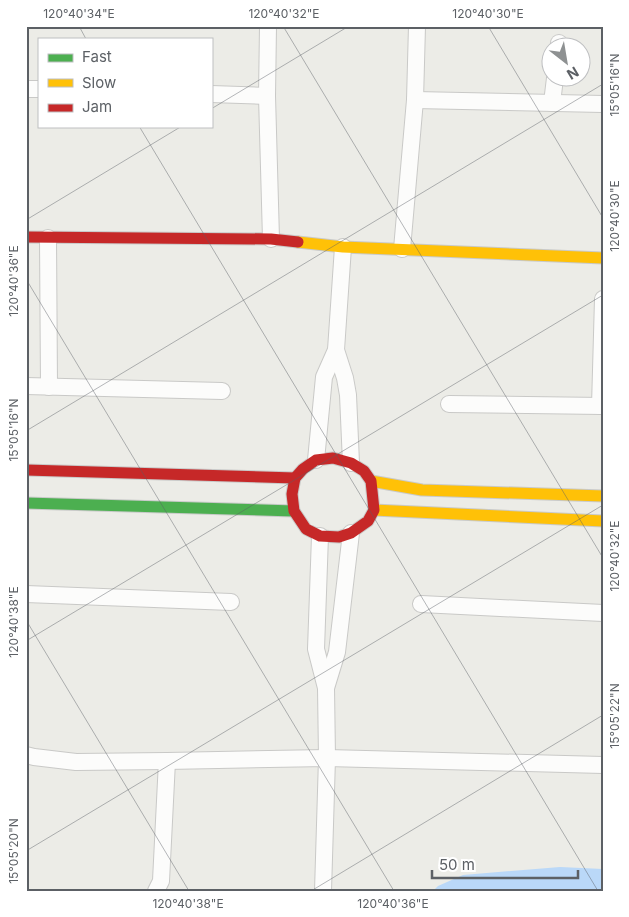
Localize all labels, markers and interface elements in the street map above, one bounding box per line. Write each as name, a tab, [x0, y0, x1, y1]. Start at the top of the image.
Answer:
text: 120°40'34"E	[43, 6, 115, 21]
text: 120°40'32"E	[248, 6, 320, 21]
text: 120°40'30"E	[452, 6, 524, 21]
legend	[38, 38, 212, 128]
north arrow	[542, 38, 592, 88]
text: Fast	[82, 47, 112, 66]
text: 15°05'16"N	[607, 53, 622, 117]
text: N	[564, 64, 582, 84]
text: Slow	[82, 73, 116, 92]
text: Jam	[82, 97, 112, 116]
text: 120°40'30"E	[607, 180, 622, 252]
text: 120°40'36"E	[6, 245, 21, 317]
text: 15°05'16"N	[6, 398, 21, 462]
text: 120°40'32"E	[607, 520, 622, 592]
text: 120°40'38"E	[6, 586, 21, 658]
text: 15°05'22"N	[607, 683, 622, 749]
text: 15°05'20"N	[6, 818, 21, 884]
scale bar	[432, 847, 578, 879]
text: 50 m	[439, 855, 475, 874]
text: 120°40'38"E	[152, 896, 224, 911]
text: 120°40'36"E	[357, 896, 429, 911]

